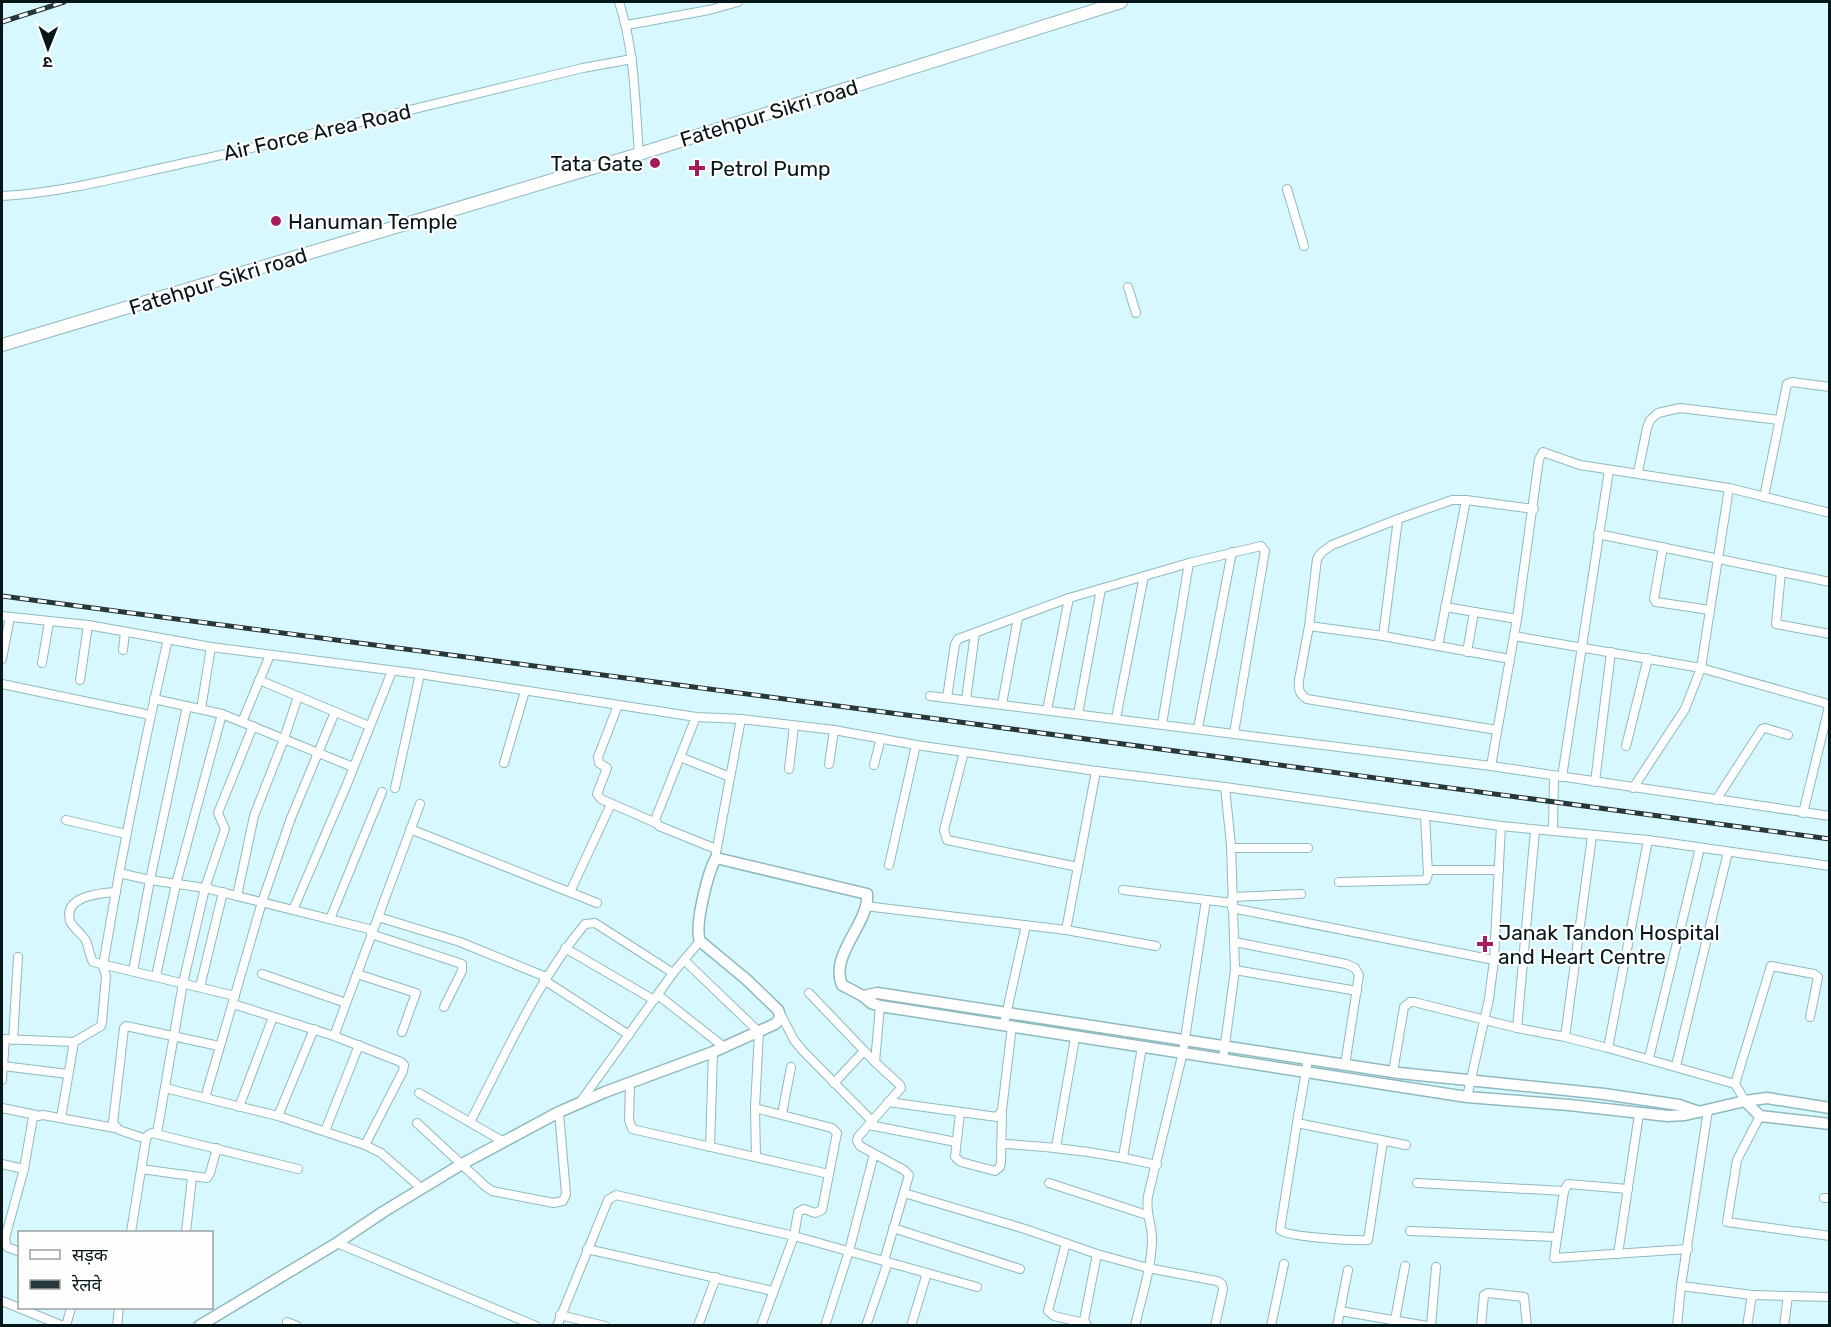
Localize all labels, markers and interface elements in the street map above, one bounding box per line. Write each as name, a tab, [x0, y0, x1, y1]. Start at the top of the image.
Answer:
north arrow	[18, 18, 78, 78]
text: उ	[42, 53, 53, 72]
street label: Fatehpur Sikri road	[677, 74, 861, 152]
street label: Air Force Area Road	[221, 98, 413, 166]
place label: Tata Gate	[551, 151, 643, 176]
marker: Tata Gate	[648, 156, 662, 170]
place label: Petrol Pump	[710, 156, 831, 181]
marker: Petrol Pump	[688, 159, 706, 177]
place label: Hanuman Temple	[288, 209, 458, 234]
marker: Hanuman Temple	[269, 214, 283, 228]
street label: Fatehpur Sikri road	[126, 242, 310, 320]
place label: Janak Tandon Hospital and Heart Centre	[1498, 920, 1720, 969]
marker: Janak Tandon Hospital and Heart Centre	[1476, 935, 1494, 953]
legend	[18, 1231, 213, 1309]
text: सड़क	[72, 1244, 109, 1266]
text: रेलवे	[71, 1274, 103, 1296]

